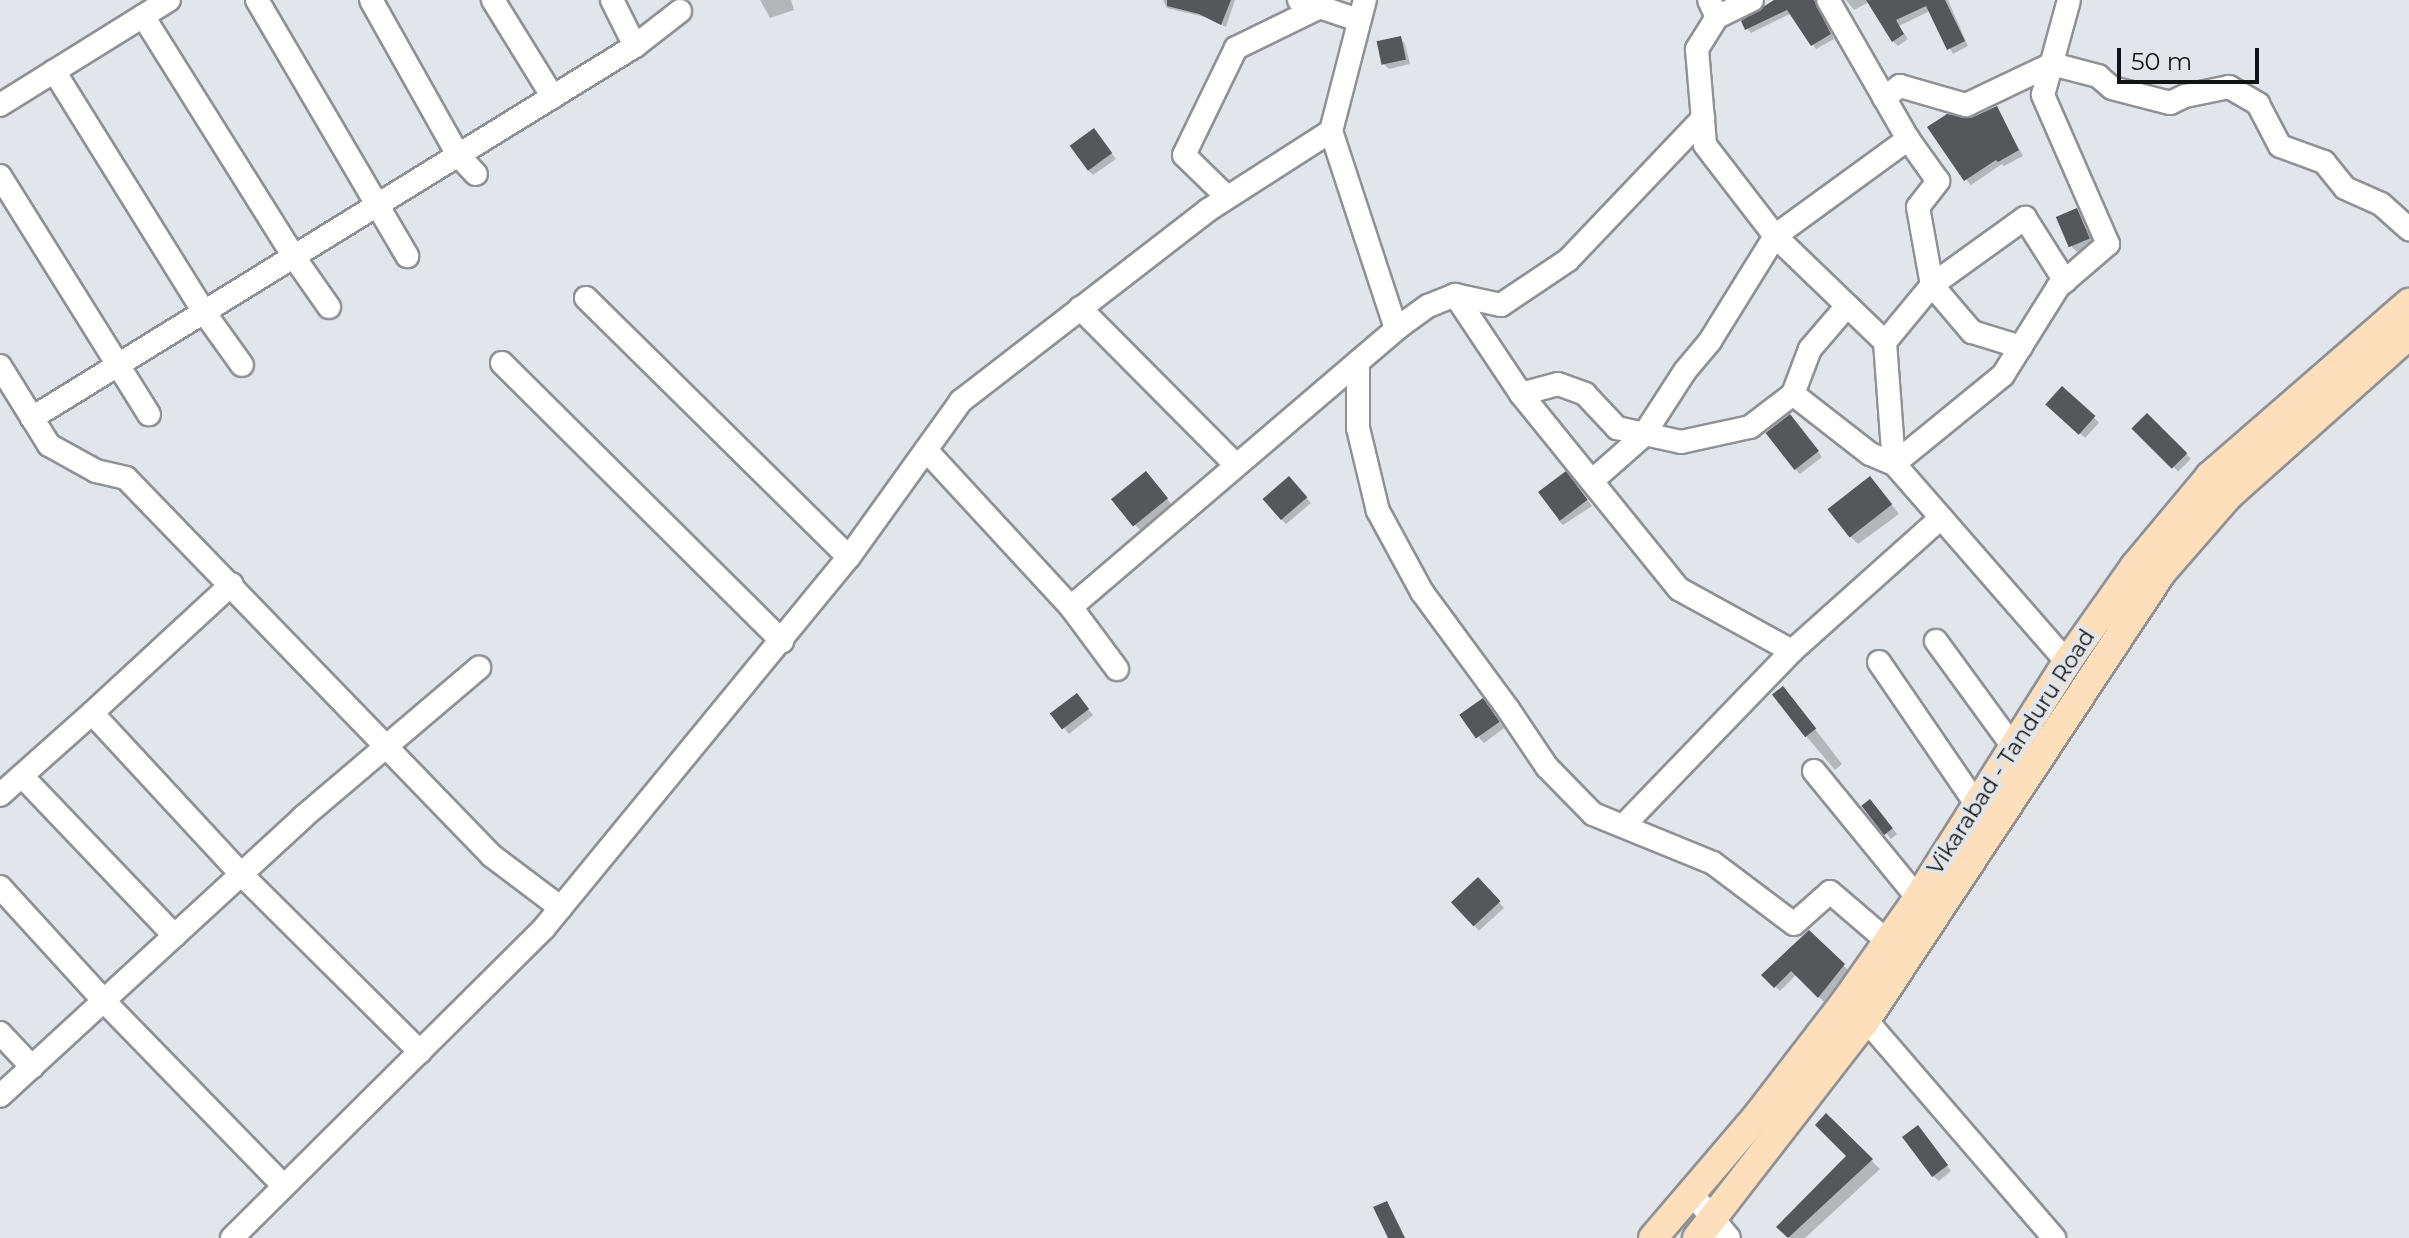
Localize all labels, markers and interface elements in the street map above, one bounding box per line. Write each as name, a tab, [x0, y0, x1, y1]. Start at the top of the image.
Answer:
scale bar	[2121, 32, 2263, 82]
text: 50 m	[2131, 47, 2192, 76]
street label: Vikarabad - Tanduru Road	[1922, 625, 2100, 879]

